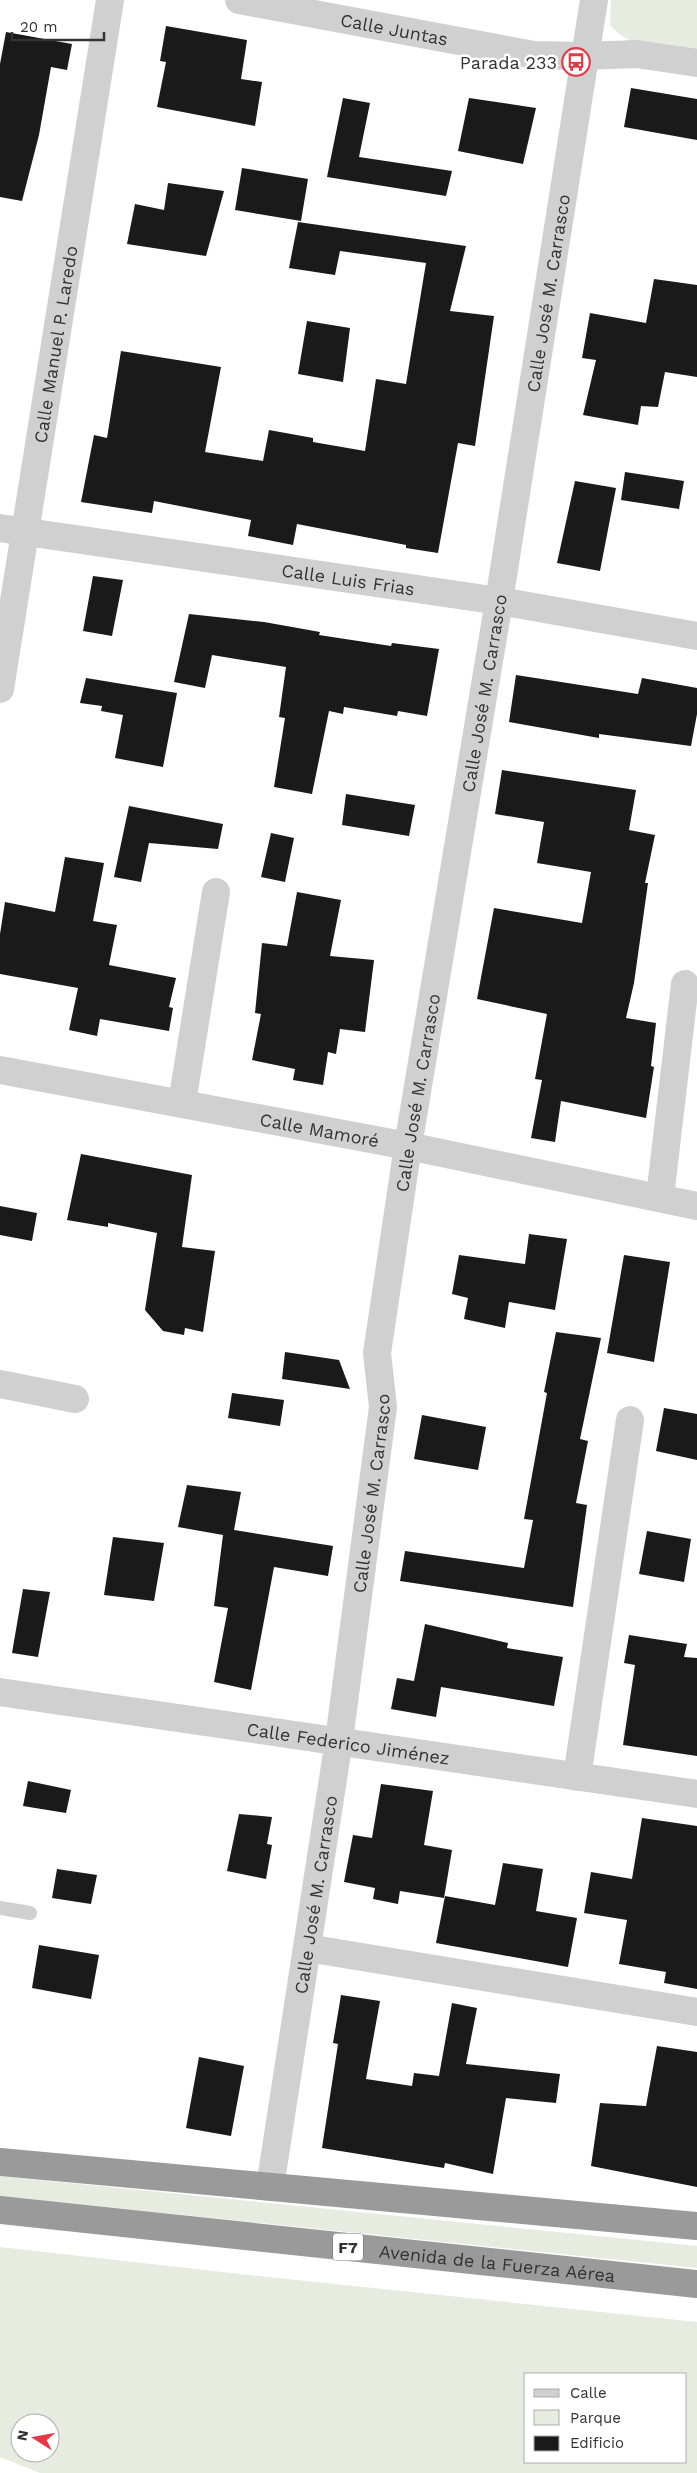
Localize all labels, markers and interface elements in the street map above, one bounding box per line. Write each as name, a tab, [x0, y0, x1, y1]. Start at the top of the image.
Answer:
street label: Calle Juntas	[339, 9, 450, 49]
scale bar	[12, 10, 105, 42]
text: 20 m	[20, 18, 58, 36]
bus stop icon: Parada 233	[561, 47, 591, 77]
place label: Parada 233	[460, 52, 557, 73]
street label: Calle José M. Carrasco	[522, 193, 574, 394]
street label: Calle Manuel P. Laredo	[29, 244, 81, 445]
street label: Calle Luis Frias	[280, 559, 416, 599]
street label: Calle José M. Carrasco	[457, 593, 510, 794]
street label: Calle José M. Carrasco	[391, 992, 444, 1193]
street label: Calle Mamoré	[258, 1108, 381, 1151]
street label: Calle José M. Carrasco	[348, 1393, 394, 1594]
street label: Calle Federico Jiménez	[246, 1718, 451, 1768]
street label: Calle José M. Carrasco	[289, 1794, 341, 1995]
road number: F7	[333, 2234, 363, 2260]
street label: Avenida de la Fuerza Aérea	[378, 2240, 616, 2286]
legend	[524, 2373, 687, 2463]
text: Calle	[570, 2384, 607, 2402]
text: Parque	[570, 2409, 621, 2427]
north arrow	[10, 2413, 60, 2463]
text: N	[13, 2429, 31, 2442]
text: Edificio	[570, 2434, 624, 2452]

